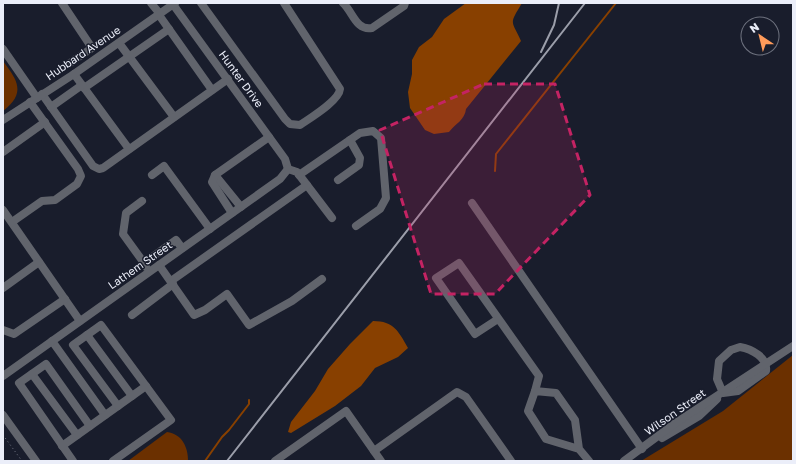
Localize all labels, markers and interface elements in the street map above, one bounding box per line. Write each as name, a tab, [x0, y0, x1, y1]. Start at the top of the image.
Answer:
north arrow	[740, 16, 780, 56]
text: N	[747, 20, 761, 35]
street label: Hubbard Avenue	[43, 23, 123, 82]
street label: Hunter Drive	[217, 48, 266, 110]
street label: Lathem Street	[105, 238, 174, 291]
street label: Wilson Street	[642, 386, 708, 437]

